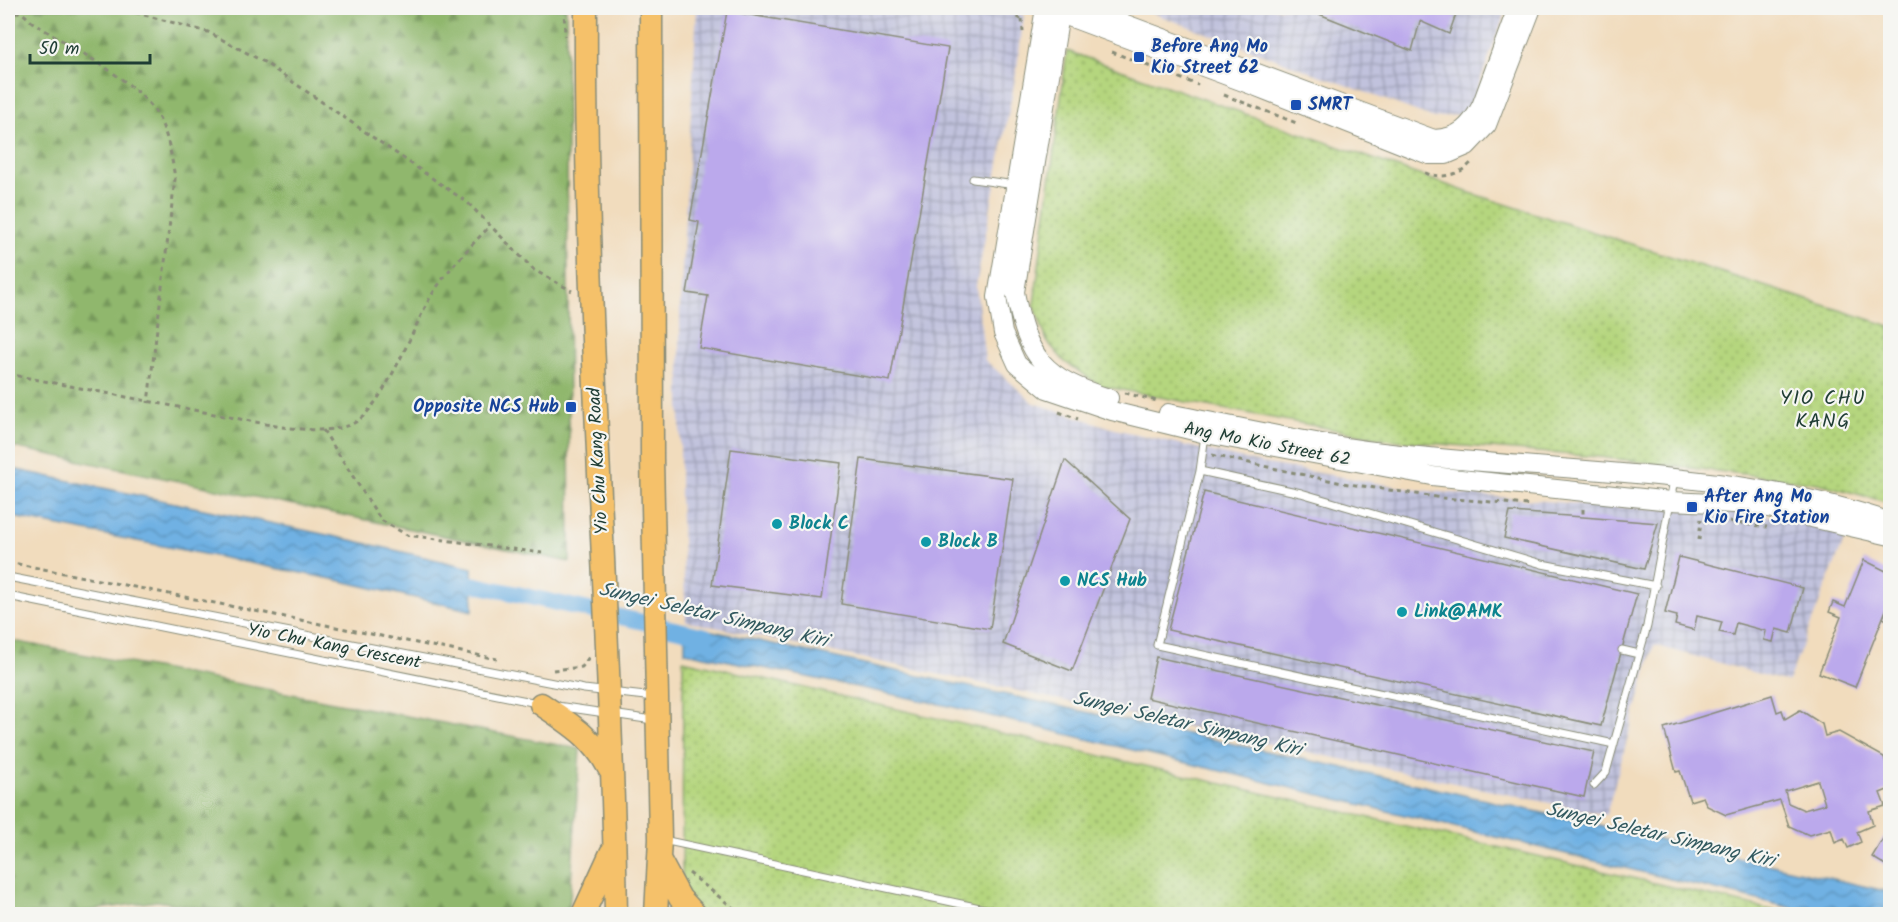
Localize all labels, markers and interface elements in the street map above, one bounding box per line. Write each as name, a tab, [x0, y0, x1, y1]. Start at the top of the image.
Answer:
scale bar	[30, 27, 150, 65]
place label: Before Ang Mo Kio Street 62	[1151, 33, 1268, 83]
text: 50 m	[39, 35, 79, 64]
marker: Before Ang Mo Kio Street 62	[1132, 50, 1146, 64]
place label: SMRT	[1308, 91, 1354, 120]
marker: SMRT	[1289, 98, 1303, 112]
district label: YIO CHU KANG	[1780, 383, 1866, 438]
street label: Yio Chu Kang Road	[581, 386, 617, 535]
place label: Opposite NCS Hub	[413, 393, 559, 422]
marker: Opposite NCS Hub	[564, 400, 578, 414]
street label: Ang Mo Kio Street 62	[1181, 415, 1353, 475]
place label: After Ang Mo Kio Fire Station	[1704, 483, 1830, 533]
marker: After Ang Mo Kio Fire Station	[1685, 500, 1699, 514]
place label: Block C	[789, 510, 849, 539]
marker: Block C	[770, 517, 784, 531]
place label: Block B	[938, 528, 998, 557]
marker: Block B	[919, 535, 933, 549]
place label: NCS Hub	[1077, 567, 1147, 596]
water label: Sungei Seletar Simpang Kiri	[595, 574, 835, 659]
marker: NCS Hub	[1058, 574, 1072, 588]
place label: Link@AMK	[1414, 598, 1503, 627]
marker: Link@AMK	[1395, 605, 1409, 619]
street label: Yio Chu Kang Crescent	[245, 616, 424, 678]
water label: Sungei Seletar Simpang Kiri	[1069, 683, 1309, 768]
water label: Sungei Seletar Simpang Kiri	[1542, 794, 1782, 879]

